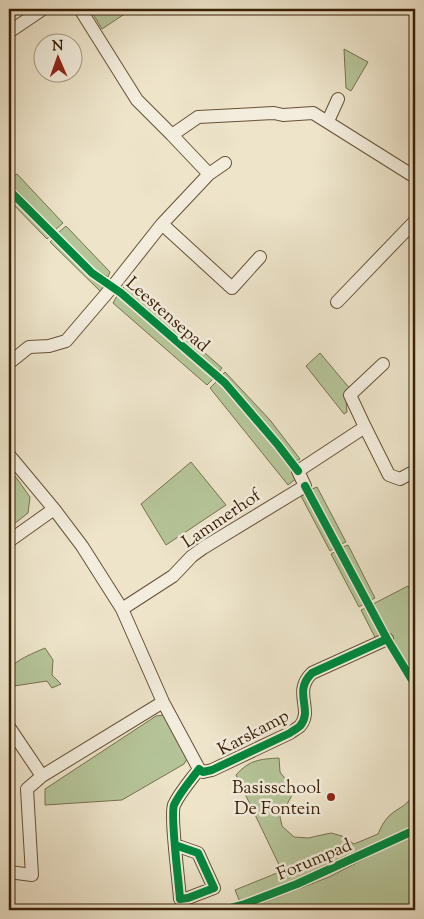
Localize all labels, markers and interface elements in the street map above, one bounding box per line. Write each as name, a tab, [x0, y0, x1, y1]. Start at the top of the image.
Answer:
north arrow	[32, 32, 82, 82]
text: N	[52, 37, 64, 57]
street label: Leestensepad	[119, 272, 214, 359]
street label: Lammerhof	[177, 483, 267, 556]
street label: Karskamp	[214, 704, 294, 763]
place label: Basisschool De Fontein	[232, 776, 321, 823]
marker: Basisschool De Fontein	[325, 791, 337, 803]
street label: Forumpad	[273, 833, 356, 888]

